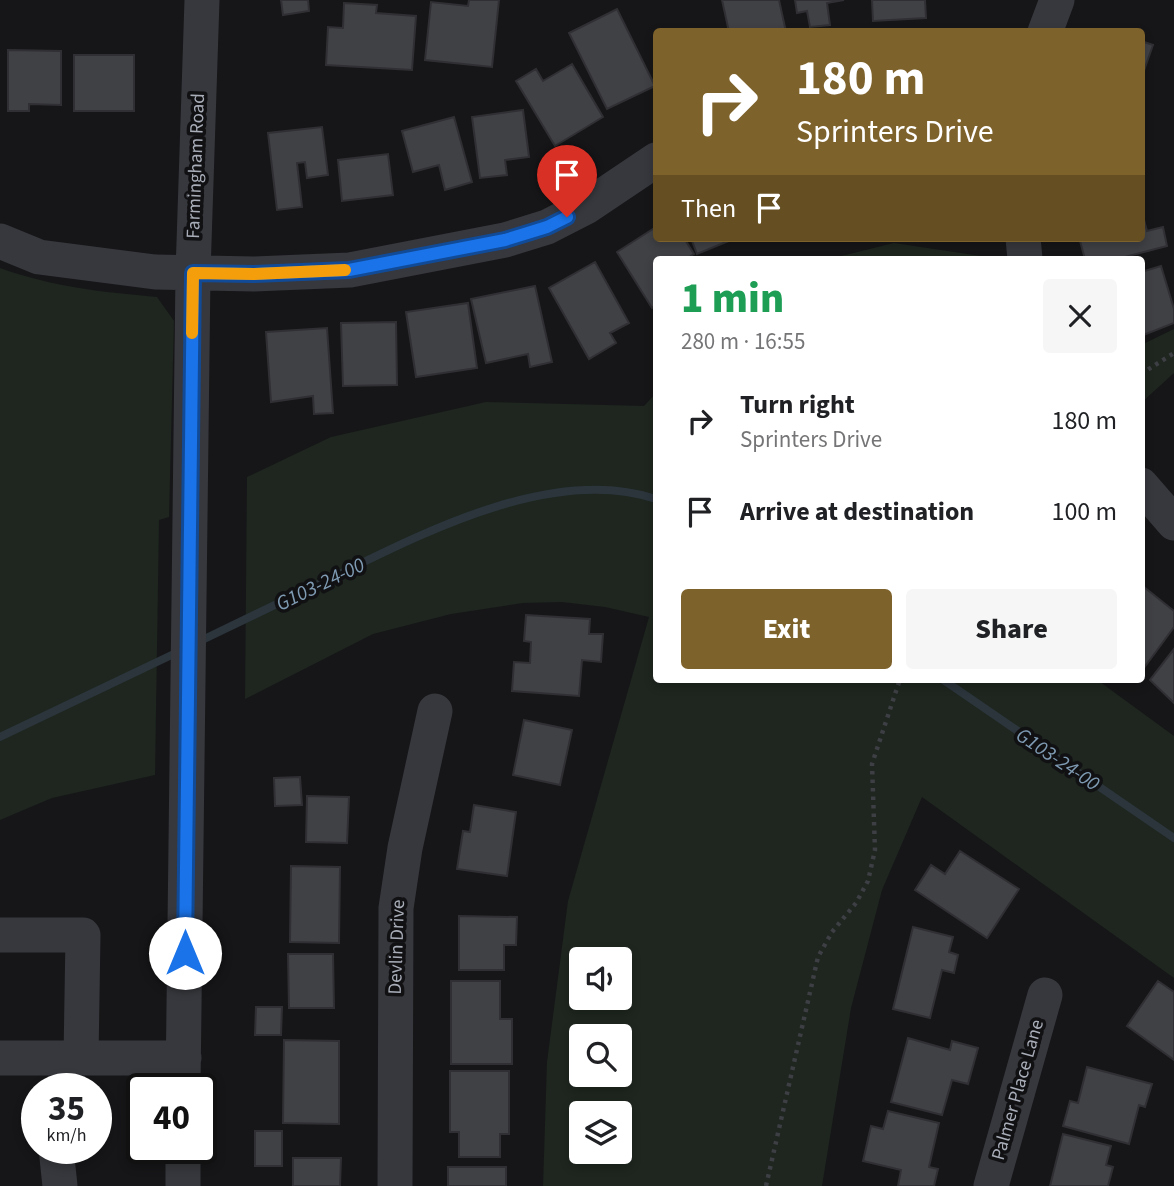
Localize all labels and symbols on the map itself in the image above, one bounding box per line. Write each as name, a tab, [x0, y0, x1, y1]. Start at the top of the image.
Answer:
street label: Farmingham Road	[180, 93, 212, 239]
pin	[537, 145, 597, 217]
water label: G103-24-00	[271, 550, 369, 618]
water label: G103-24-00	[1010, 720, 1106, 798]
street label: Devlin Drive	[382, 899, 412, 995]
position arrow	[148, 916, 222, 990]
street label: Palmer Place Lane	[985, 1016, 1051, 1164]
speed limit sign: 40	[126, 1073, 217, 1164]

